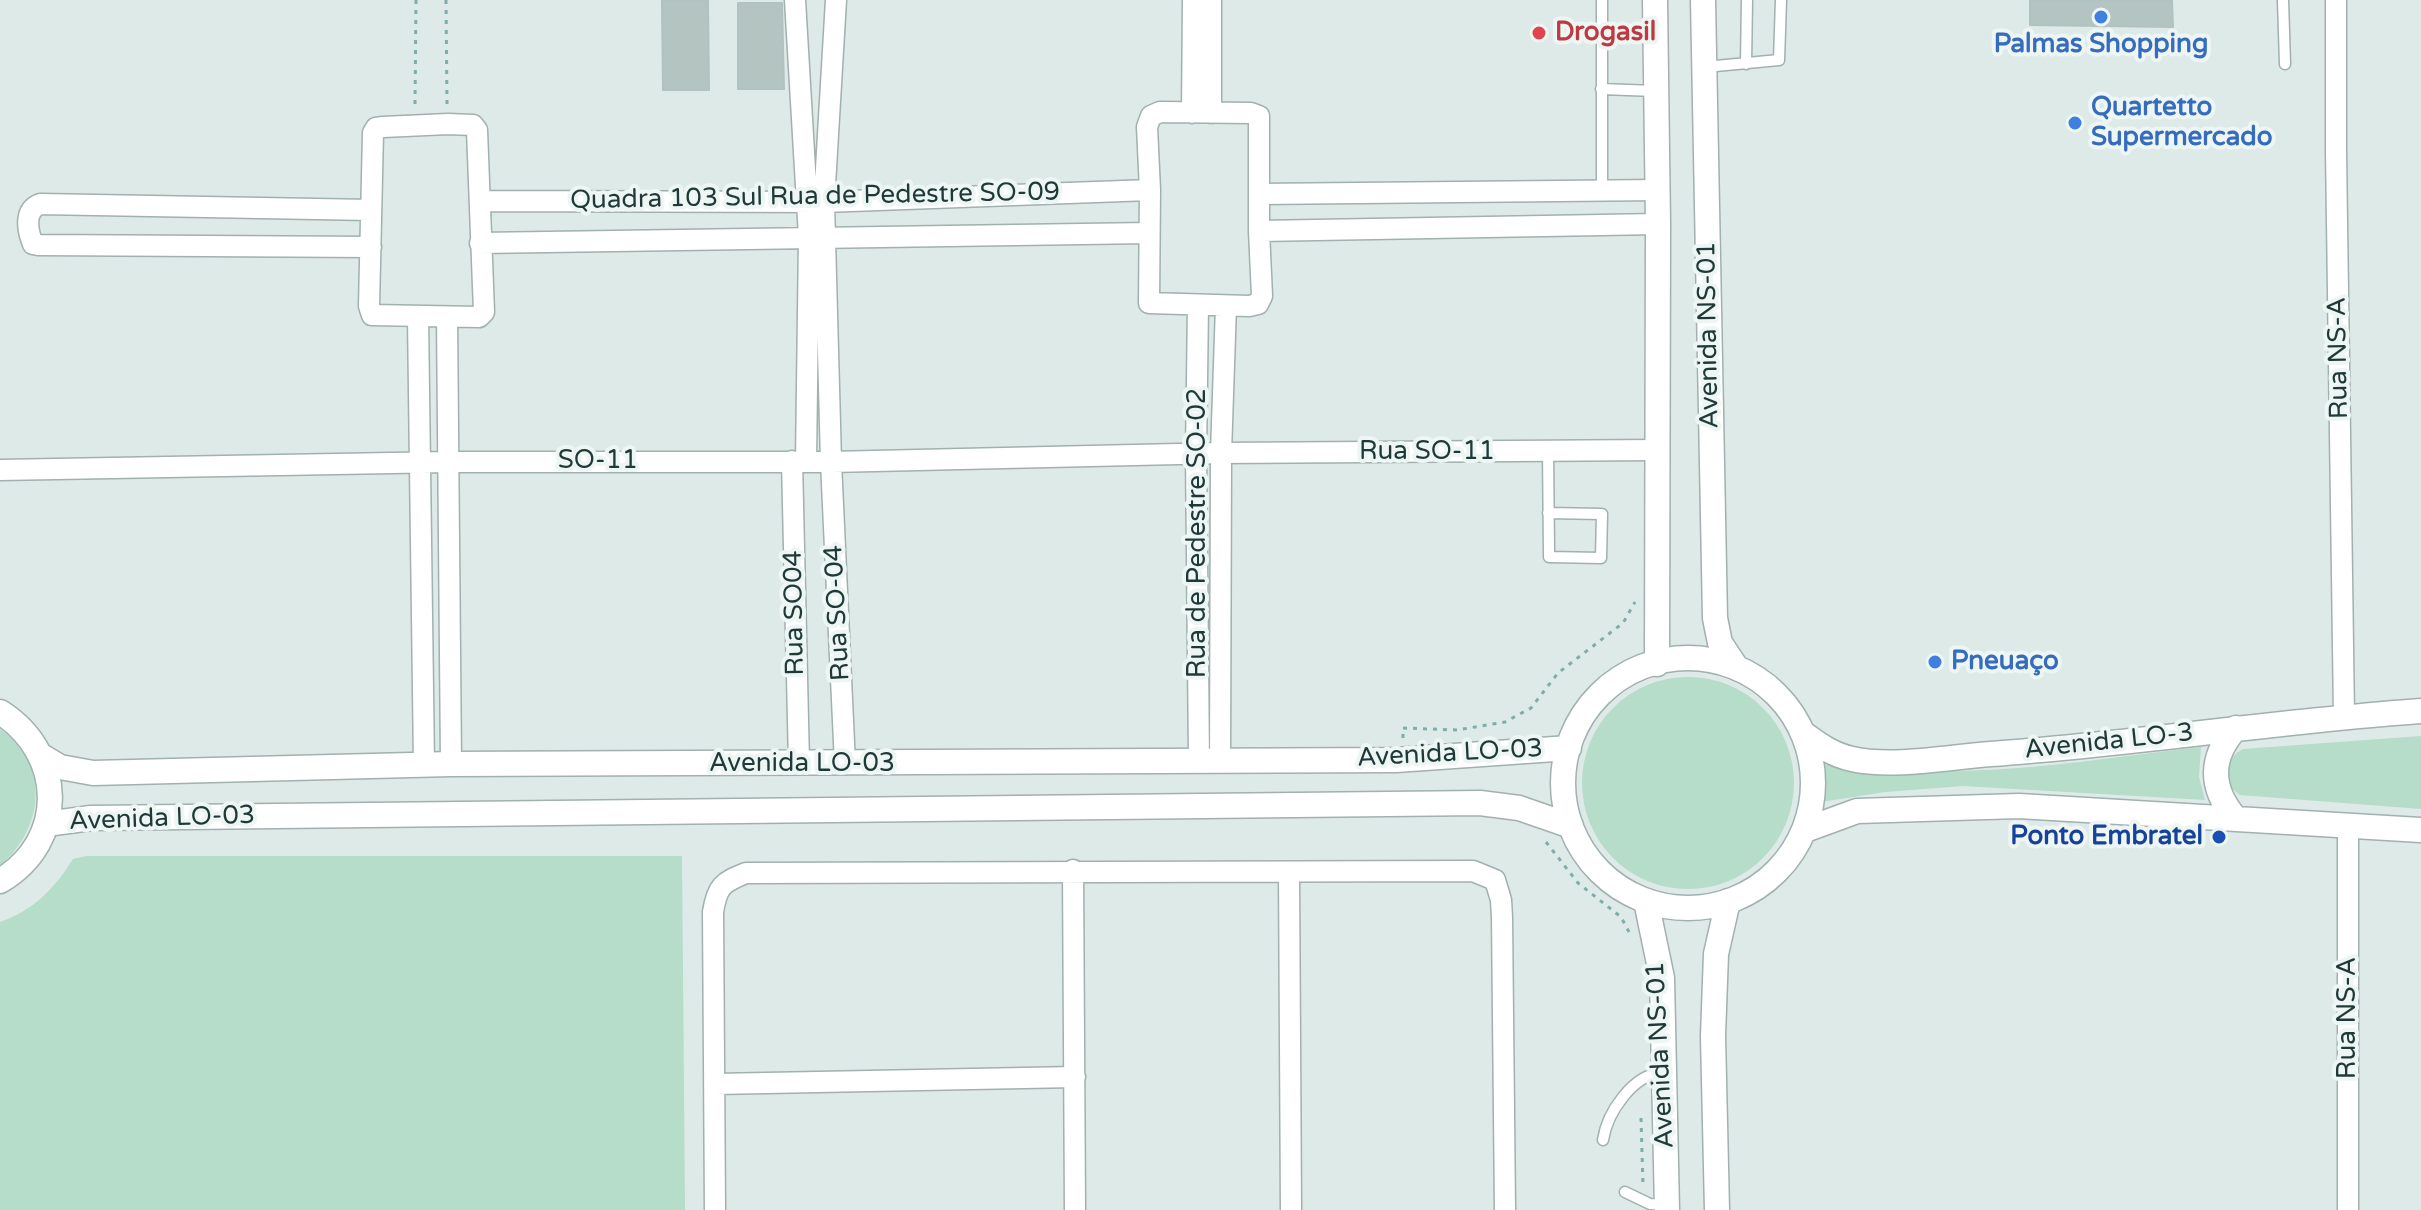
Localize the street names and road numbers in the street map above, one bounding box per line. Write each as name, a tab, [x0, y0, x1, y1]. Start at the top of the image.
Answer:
street label: Quadra 103 Sul Rua de Pedestre SO-09	[570, 177, 1060, 217]
street label: Avenida NS-01	[1692, 241, 1726, 429]
street label: Rua NS-A	[2322, 297, 2356, 419]
street label: Rua de Pedestre SO-02	[1182, 388, 1214, 678]
street label: Rua SO-11	[1359, 436, 1495, 468]
street label: SO-11	[558, 445, 638, 477]
street label: Rua SO-04	[819, 544, 857, 682]
street label: Rua SO04	[778, 550, 812, 676]
street label: Avenida LO-3	[2023, 718, 2195, 766]
street label: Avenida LO-03	[1356, 734, 1544, 774]
street label: Avenida LO-03	[709, 748, 895, 780]
street label: Avenida LO-03	[68, 800, 256, 838]
street label: Rua NS-A	[2332, 957, 2364, 1079]
street label: Avenida NS-01	[1641, 961, 1681, 1149]

